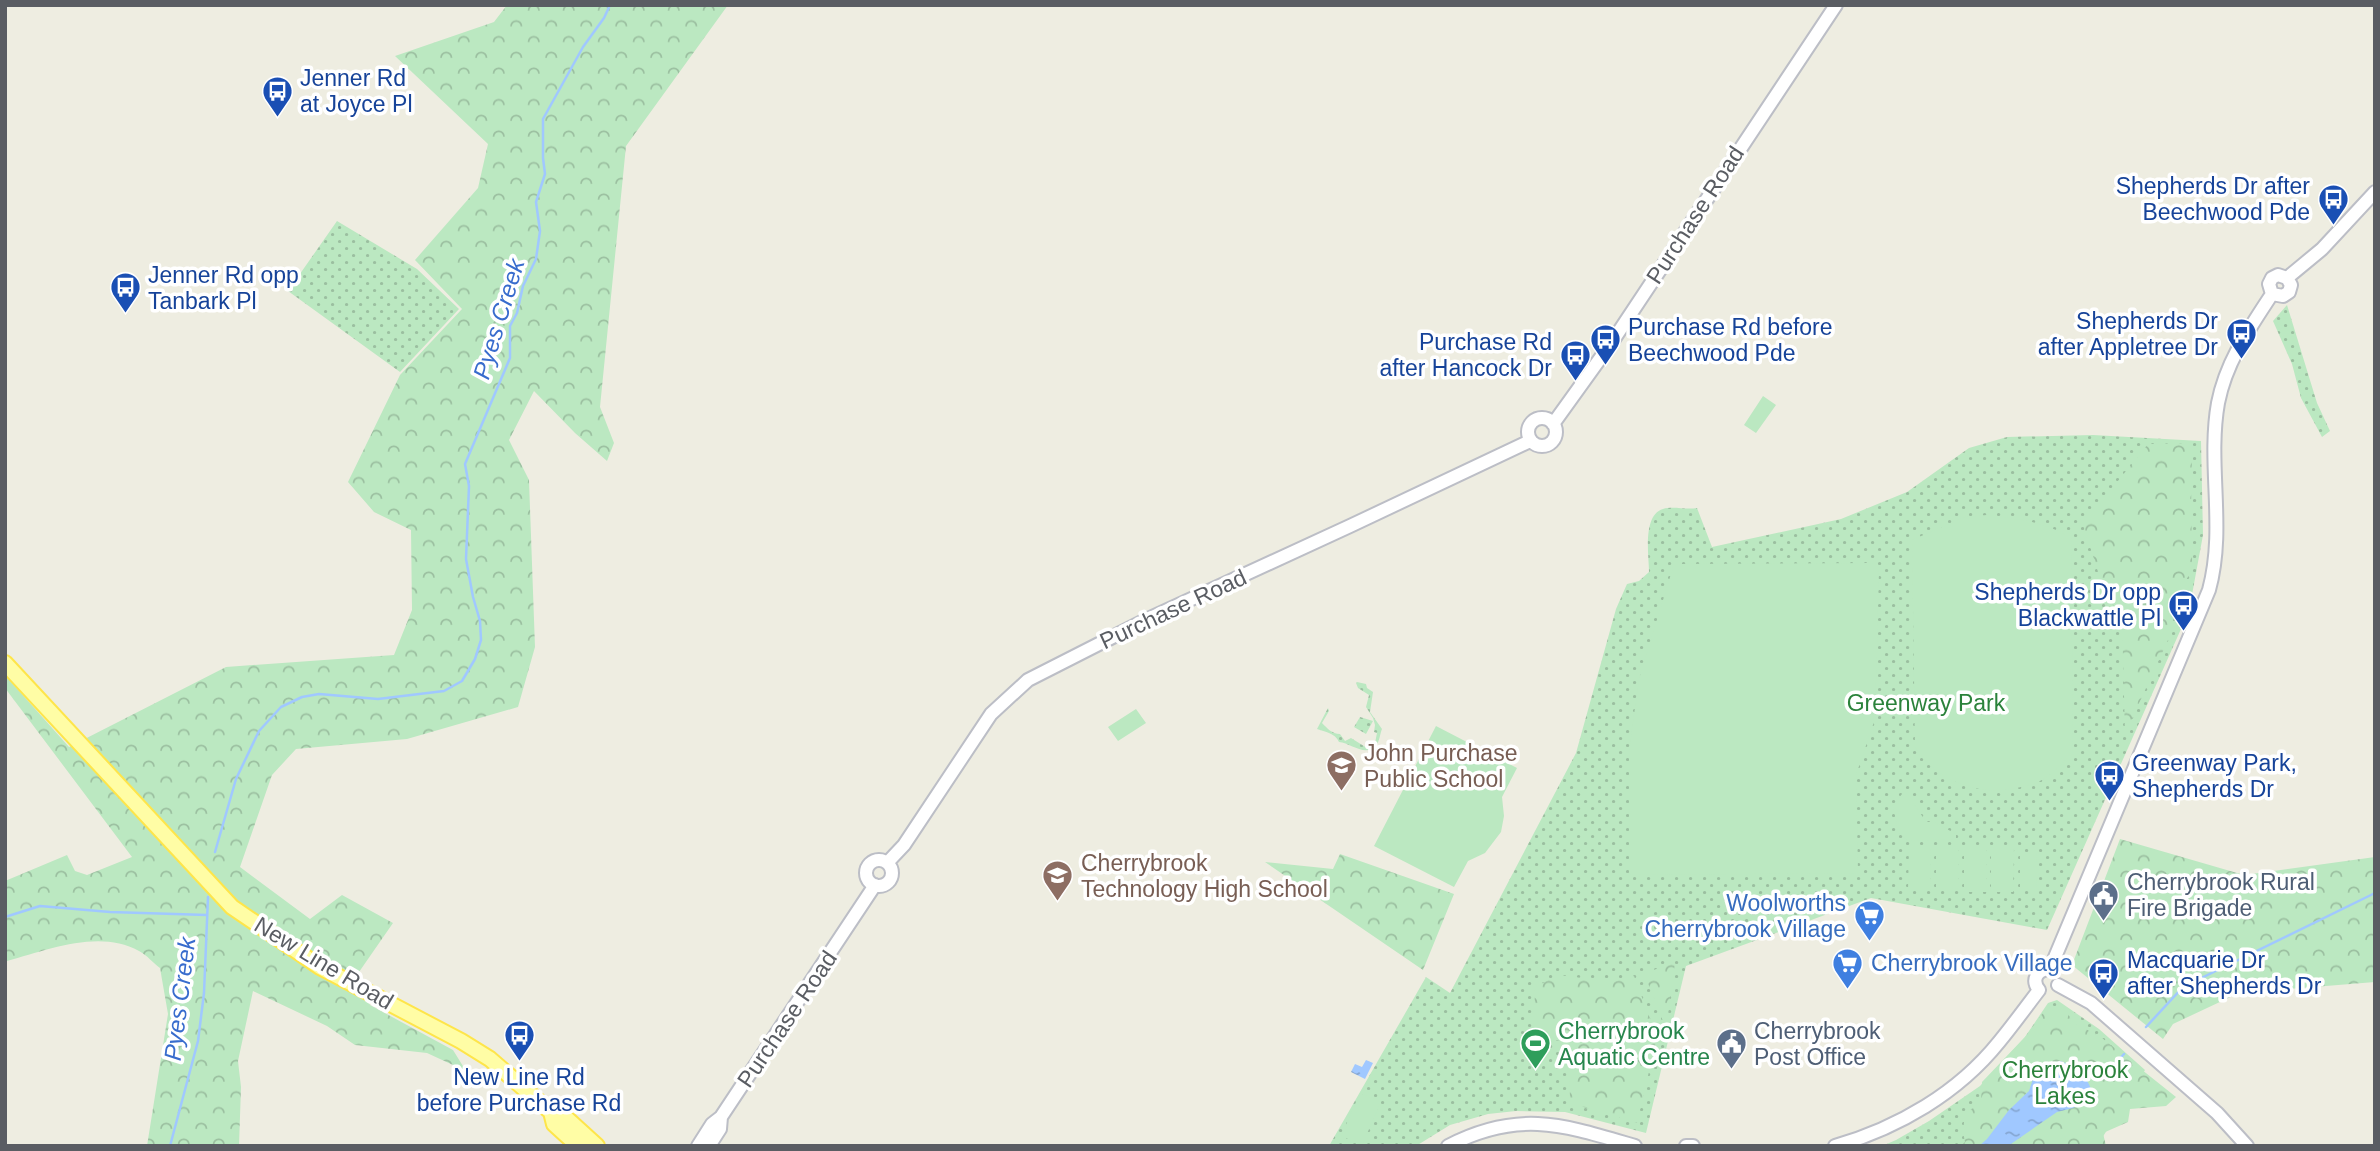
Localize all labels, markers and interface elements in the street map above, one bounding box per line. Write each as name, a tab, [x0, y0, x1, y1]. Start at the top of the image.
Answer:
place label: Jenner Rd at Joyce Pl	[300, 65, 413, 117]
bus stop icon: Jenner Rd at Joyce Pl	[260, 74, 294, 118]
street label: Purchase Road	[1641, 141, 1749, 289]
place label: Shepherds Dr after Beechwood Pde	[2116, 173, 2310, 225]
bus stop icon: Shepherds Dr after Beechwood Pde	[2316, 182, 2350, 226]
water label: Pyes Creek	[467, 254, 530, 382]
place label: Jenner Rd opp Tanbark Pl	[148, 262, 299, 314]
bus stop icon: Jenner Rd opp Tanbark Pl	[108, 271, 142, 315]
place label: Shepherds Dr after Appletree Dr	[2038, 308, 2218, 360]
place label: Purchase Rd before Beechwood Pde	[1628, 314, 1833, 366]
bus stop icon: Shepherds Dr after Appletree Dr	[2224, 317, 2258, 361]
bus stop icon: Purchase Rd before Beechwood Pde	[1588, 323, 1622, 367]
place label: Purchase Rd after Hancock Dr	[1379, 329, 1552, 381]
bus stop icon: Purchase Rd after Hancock Dr	[1558, 338, 1592, 382]
street label: Purchase Road	[1096, 564, 1250, 654]
place label: Shepherds Dr opp Blackwattle Pl	[1974, 579, 2161, 631]
bus stop icon: Shepherds Dr opp Blackwattle Pl	[2167, 588, 2201, 632]
park label: Greenway Park	[1847, 690, 2006, 716]
place label: John Purchase Public School	[1364, 740, 1517, 792]
school or university icon: John Purchase Public School	[1324, 749, 1358, 793]
place label: Greenway Park, Shepherds Dr	[2132, 750, 2297, 802]
bus stop icon: Greenway Park, Shepherds Dr	[2092, 759, 2126, 803]
place label: Cherrybrook Technology High School	[1081, 850, 1328, 902]
school or university icon: Cherrybrook Technology High School	[1041, 859, 1075, 903]
place label: Cherrybrook Rural Fire Brigade	[2127, 869, 2315, 921]
public building icon: Cherrybrook Rural Fire Brigade	[2087, 878, 2121, 922]
place label: Woolworths Cherrybrook Village	[1644, 890, 1846, 942]
supermarket icon: Woolworths Cherrybrook Village	[1852, 899, 1886, 943]
street label: New Line Road	[250, 911, 398, 1015]
water label: Pyes Creek	[159, 934, 201, 1062]
street label: Purchase Road	[732, 946, 842, 1092]
supermarket icon: Cherrybrook Village	[1831, 946, 1865, 990]
place label: Macquarie Dr after Shepherds Dr	[2127, 947, 2322, 999]
place label: Cherrybrook Village	[1871, 950, 2073, 976]
bus stop icon: Macquarie Dr after Shepherds Dr	[2087, 956, 2121, 1000]
place label: Cherrybrook Aquatic Centre	[1558, 1018, 1710, 1070]
place label: Cherrybrook Post Office	[1754, 1018, 1881, 1070]
bus stop icon: New Line Rd before Purchase Rd	[502, 1019, 536, 1063]
sports icon: Cherrybrook Aquatic Centre	[1518, 1027, 1552, 1071]
public building icon: Cherrybrook Post Office	[1714, 1027, 1748, 1071]
park label: Cherrybrook Lakes	[2002, 1057, 2129, 1109]
place label: New Line Rd before Purchase Rd	[417, 1064, 621, 1116]

